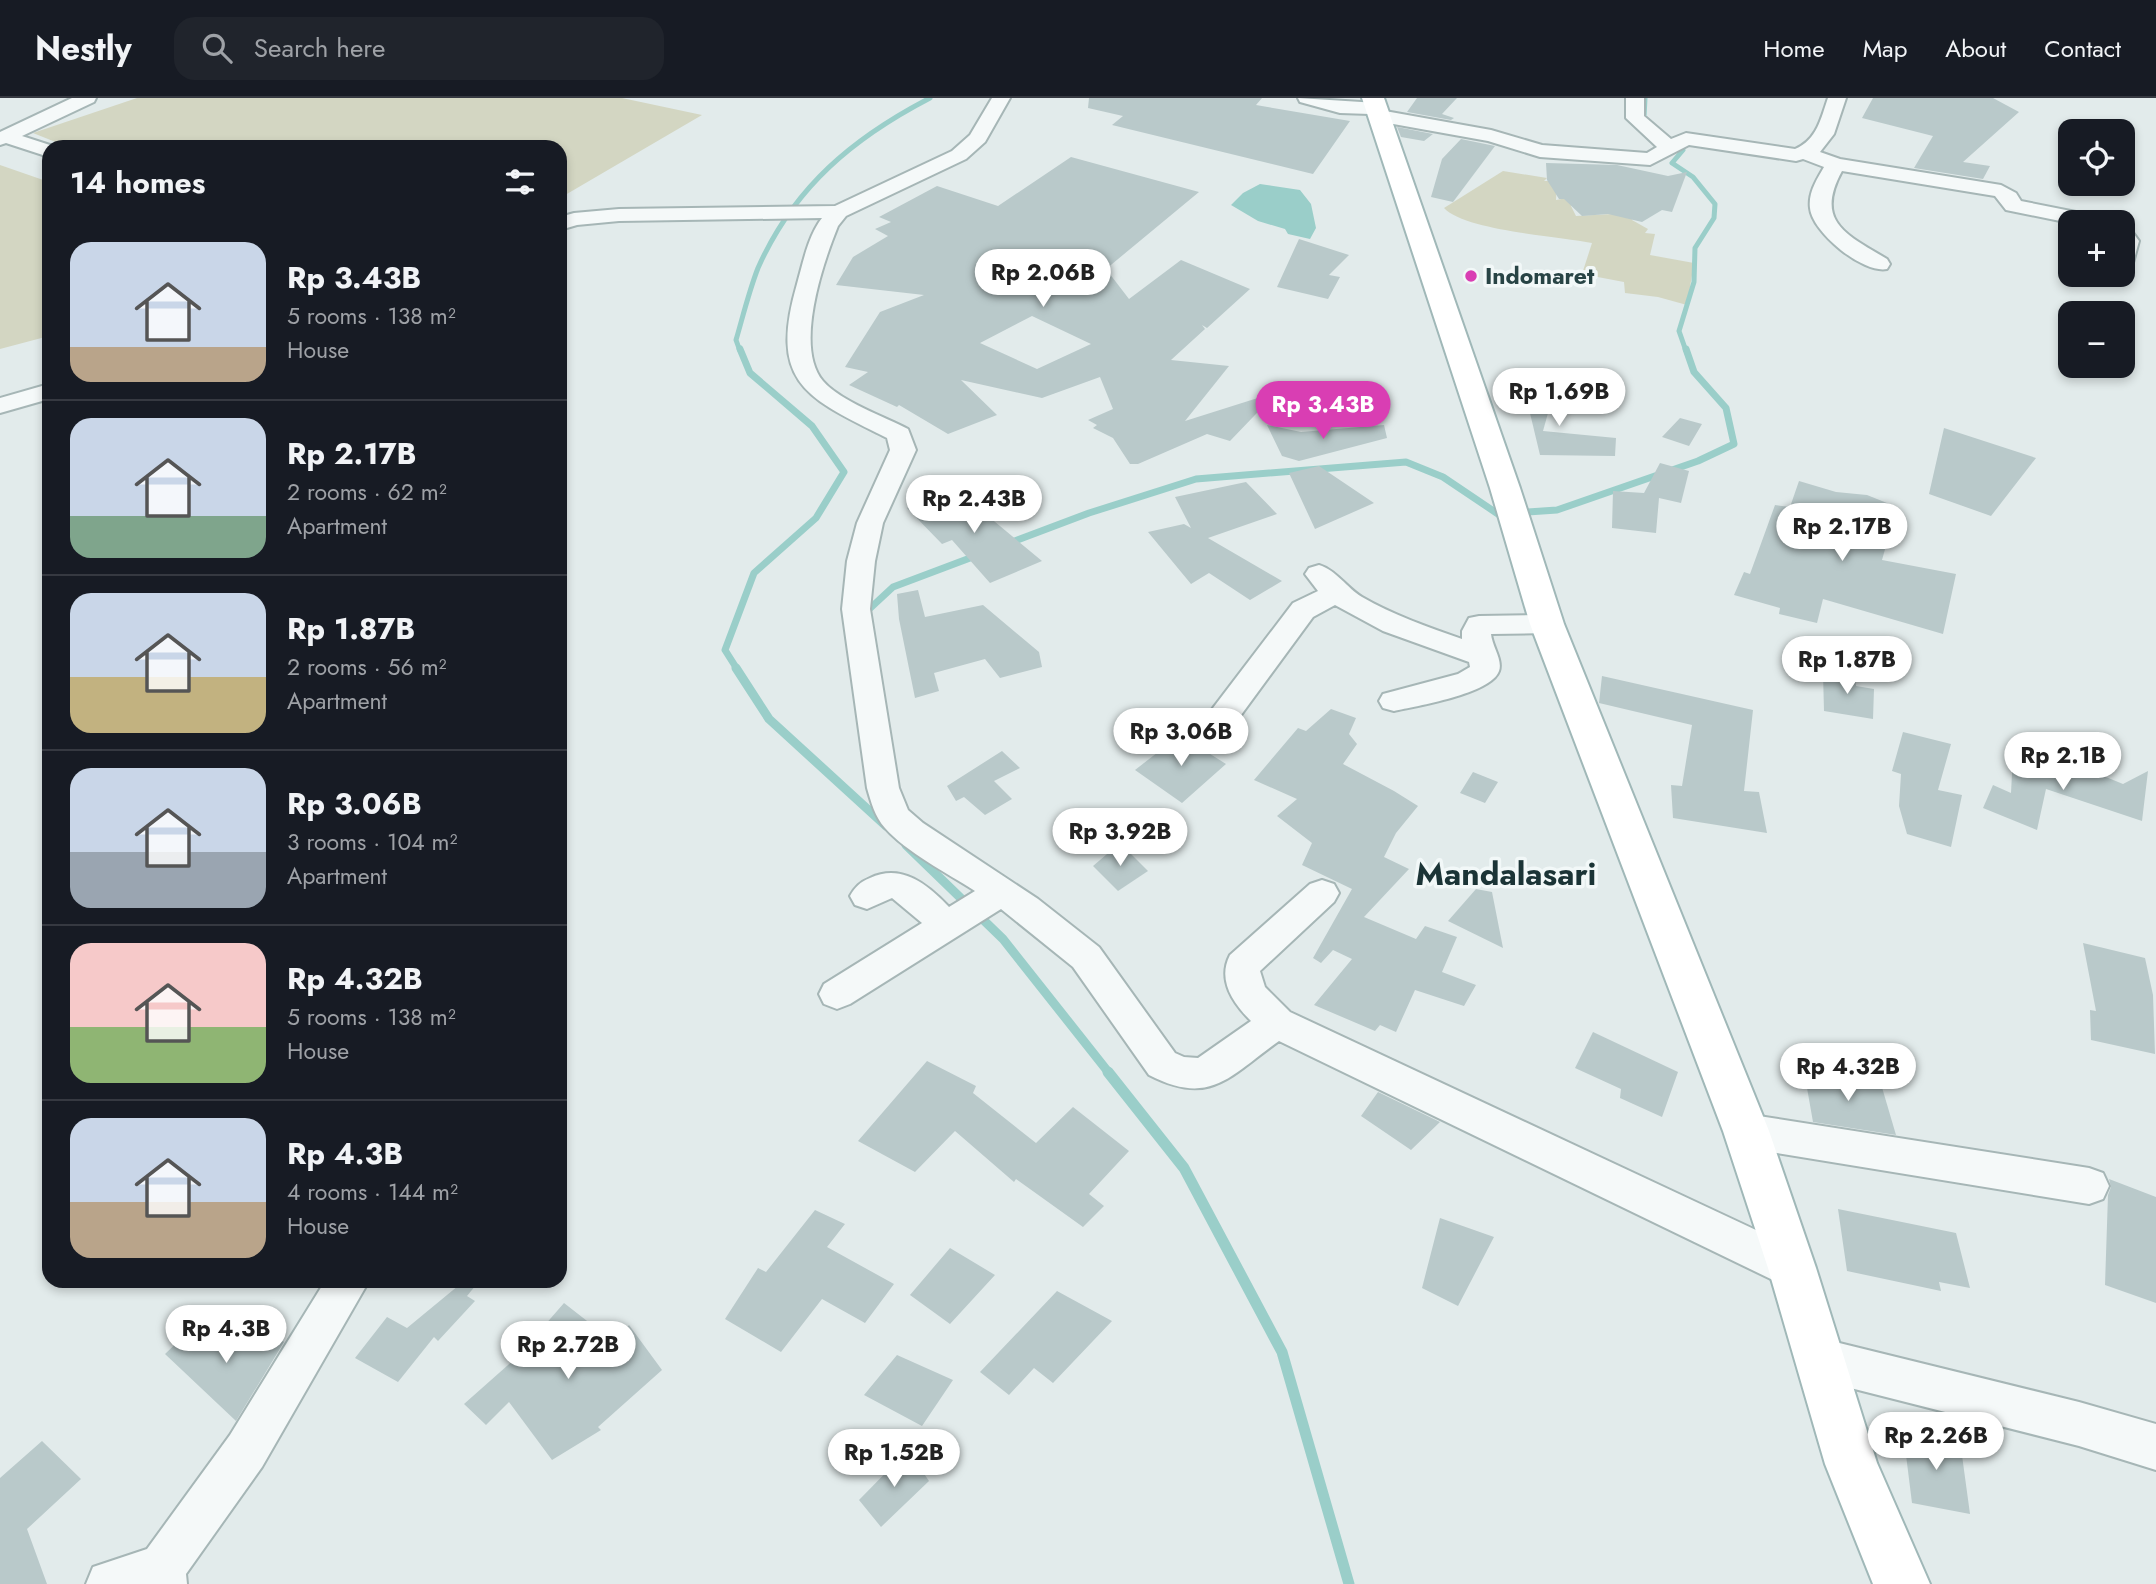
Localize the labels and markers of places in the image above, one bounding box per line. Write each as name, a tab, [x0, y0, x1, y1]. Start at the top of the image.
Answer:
pin: Rp 2.06B	[971, 250, 1115, 309]
place label: Indomaret	[1485, 259, 1595, 293]
marker: Indomaret	[1463, 268, 1479, 284]
pin: Rp 1.69B	[1487, 368, 1631, 428]
pin: Rp 3.43B	[1251, 382, 1395, 441]
pin: Rp 2.43B	[902, 476, 1046, 535]
pin: Rp 2.17B	[1770, 504, 1914, 563]
pin: Rp 1.87B	[1775, 636, 1919, 696]
pin: Rp 3.06B	[1109, 708, 1253, 768]
pin: Rp 2.1B	[1998, 732, 2128, 792]
pin: Rp 3.92B	[1048, 808, 1192, 868]
pin: Rp 4.32B	[1776, 1044, 1920, 1103]
pin: Rp 4.3B	[161, 1306, 291, 1365]
pin: Rp 2.72B	[496, 1322, 640, 1381]
pin: Rp 2.26B	[1864, 1412, 2008, 1472]
pin: Rp 1.52B	[822, 1430, 966, 1489]

